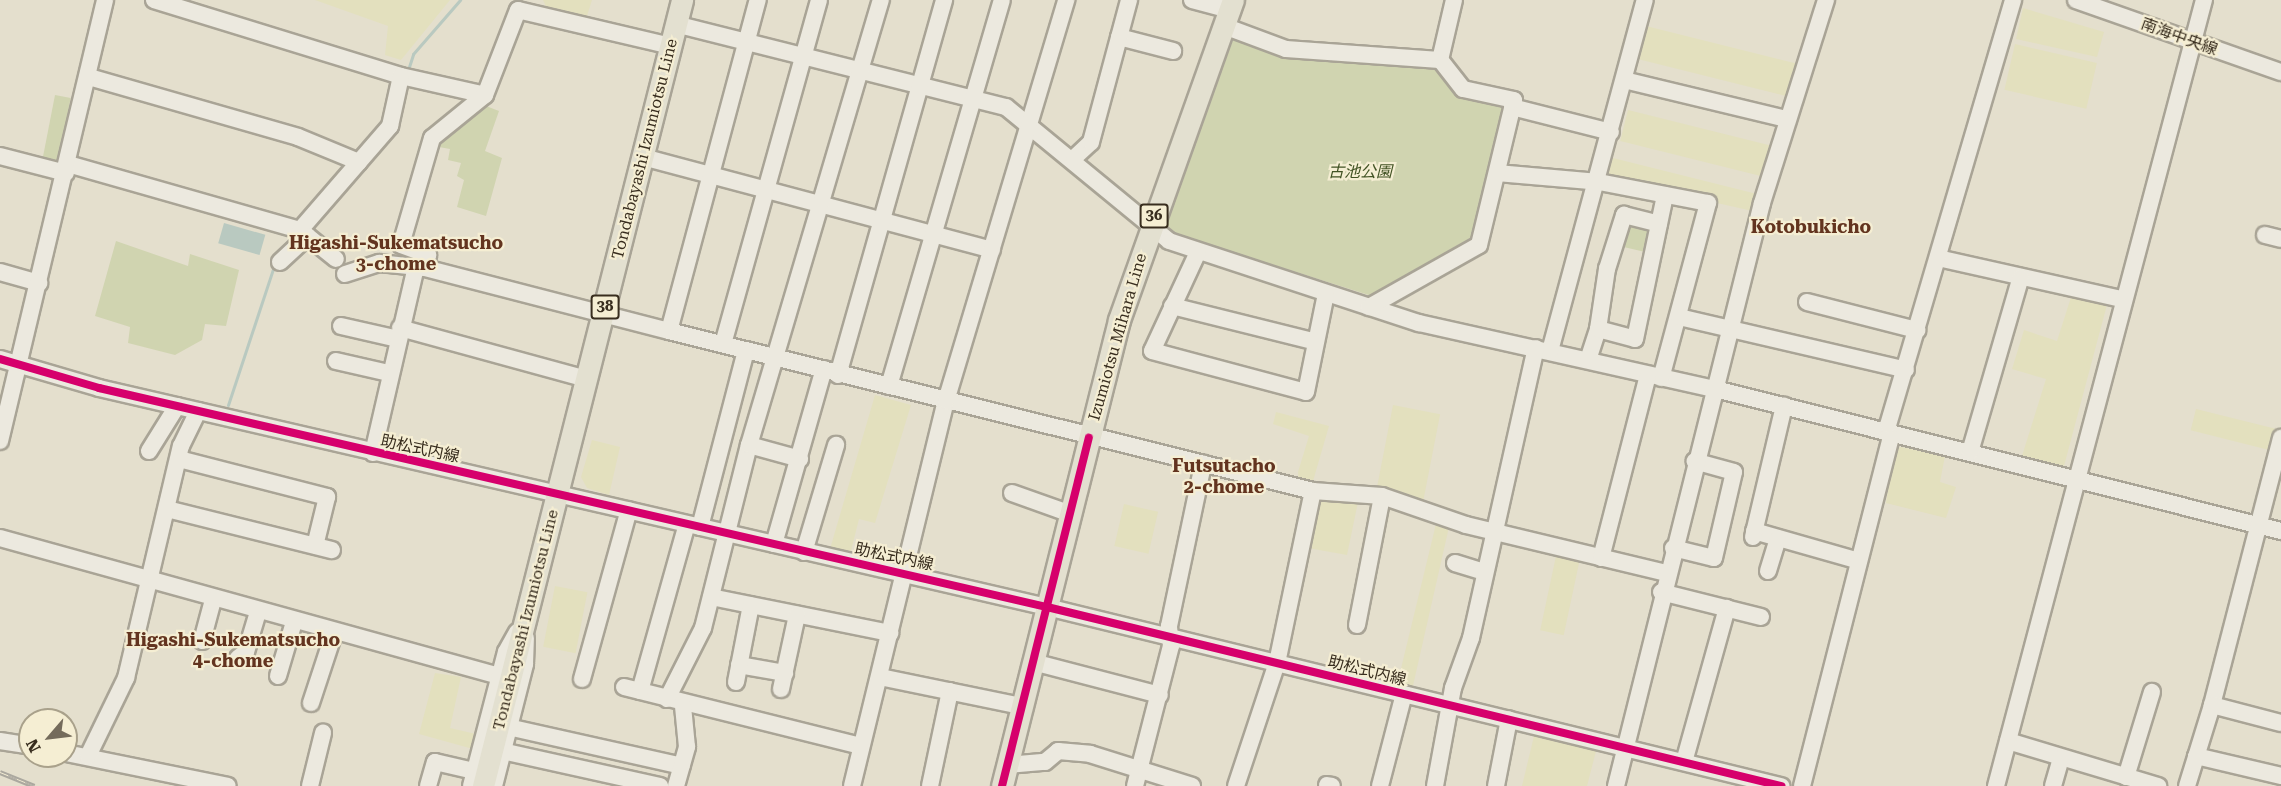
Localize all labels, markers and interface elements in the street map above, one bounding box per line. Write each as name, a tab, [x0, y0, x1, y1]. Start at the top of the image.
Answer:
street label: 南海中央線	[2138, 14, 2220, 60]
street label: Tondabayashi Izumiotsu Line	[608, 37, 682, 261]
park label: 古池公園	[1328, 162, 1392, 182]
road number: 36	[1139, 204, 1169, 228]
district label: Kotobukicho	[1751, 216, 1871, 238]
district label: Higashi-Sukematsucho 3-chome	[289, 233, 503, 276]
street label: Izumiotsu Mihara Line	[1085, 251, 1151, 423]
road number: 38	[590, 295, 620, 319]
street label: 助松式内線	[379, 431, 461, 467]
district label: Futsutacho 2-chome	[1172, 456, 1276, 498]
street label: Tondabayashi Izumiotsu Line	[489, 508, 563, 732]
street label: 助松式内線	[853, 539, 935, 575]
district label: Higashi-Sukematsucho 4-chome	[126, 630, 340, 672]
street label: 助松式内線	[1326, 652, 1408, 690]
north arrow	[18, 708, 78, 768]
text: N	[22, 736, 45, 756]

